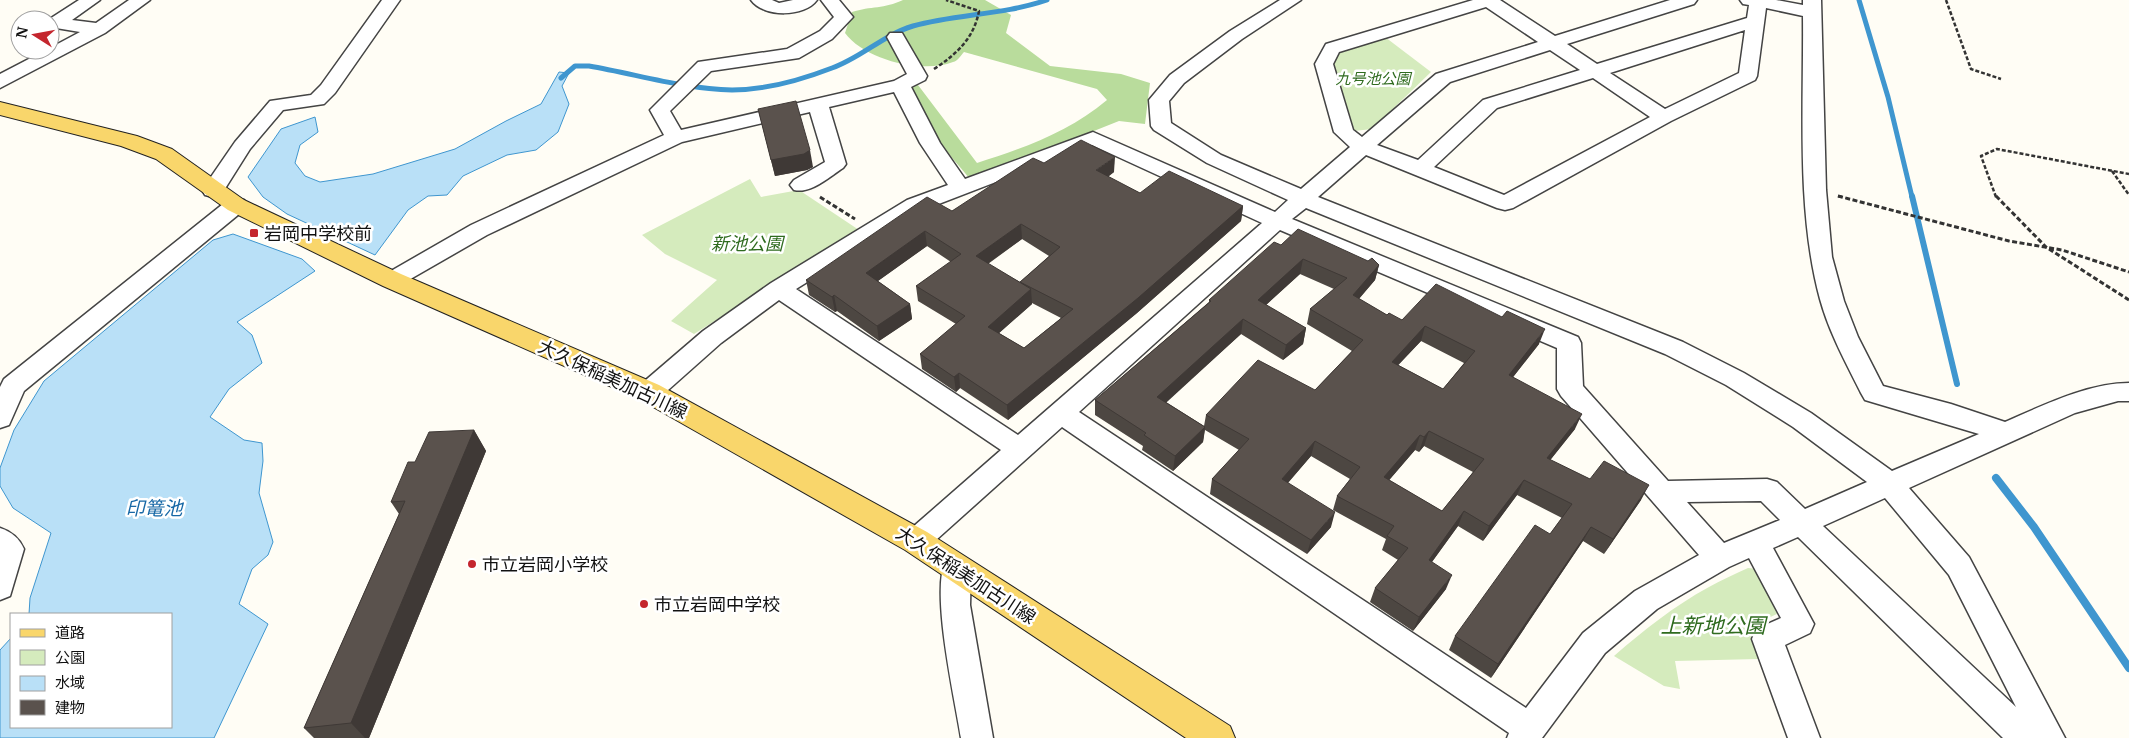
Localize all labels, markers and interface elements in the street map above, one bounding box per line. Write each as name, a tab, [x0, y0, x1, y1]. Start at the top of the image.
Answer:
north arrow	[10, 10, 60, 60]
text: N	[12, 25, 32, 40]
park label: 九号池公園	[1335, 69, 1412, 88]
place label: 岩岡中学校前	[264, 222, 372, 245]
marker: 岩岡中学校前	[248, 227, 260, 239]
park label: 新池公園	[711, 232, 786, 255]
street label: 大久保稲美加古川線	[535, 334, 691, 424]
water label: 印篭池	[125, 496, 184, 520]
street label: 大久保稲美加古川線	[892, 521, 1040, 629]
place label: 市立岩岡小学校	[482, 553, 608, 576]
marker: 市立岩岡小学校	[466, 558, 478, 570]
place label: 市立岩岡中学校	[654, 593, 780, 616]
marker: 市立岩岡中学校	[638, 598, 650, 610]
park label: 上新地公園	[1661, 612, 1768, 639]
legend	[10, 613, 172, 728]
text: 道路	[55, 623, 85, 642]
text: 公園	[55, 648, 85, 667]
text: 水域	[55, 673, 85, 692]
text: 建物	[55, 698, 85, 717]

